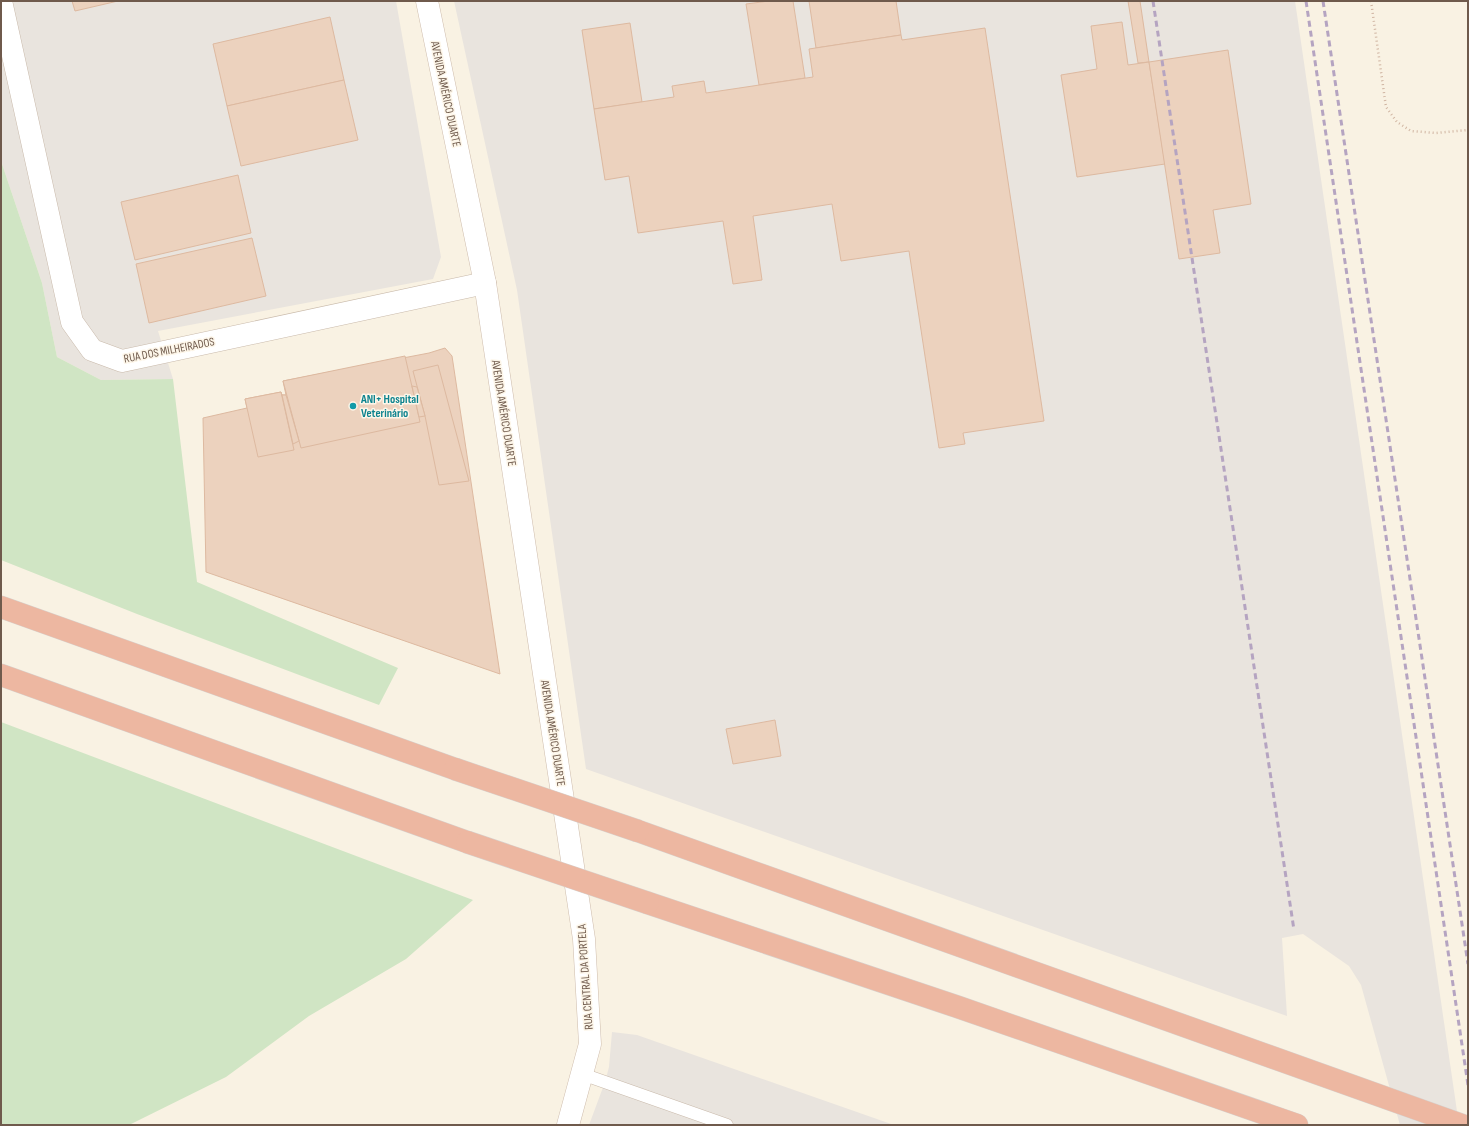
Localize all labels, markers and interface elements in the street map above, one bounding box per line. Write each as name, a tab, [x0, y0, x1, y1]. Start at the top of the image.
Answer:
street label: AVENIDA AMÉRICO DUARTE	[427, 39, 464, 148]
street label: RUA DOS MILHEIRADOS	[122, 334, 216, 367]
street label: AVENIDA AMÉRICO DUARTE	[488, 358, 519, 467]
place label: ANI+ Hospital Veterinário	[360, 392, 419, 421]
marker: ANI+ Hospital Veterinário	[348, 401, 358, 411]
street label: AVENIDA AMÉRICO DUARTE	[537, 678, 568, 787]
street label: RUA CENTRAL DA PORTELA	[574, 923, 597, 1030]

